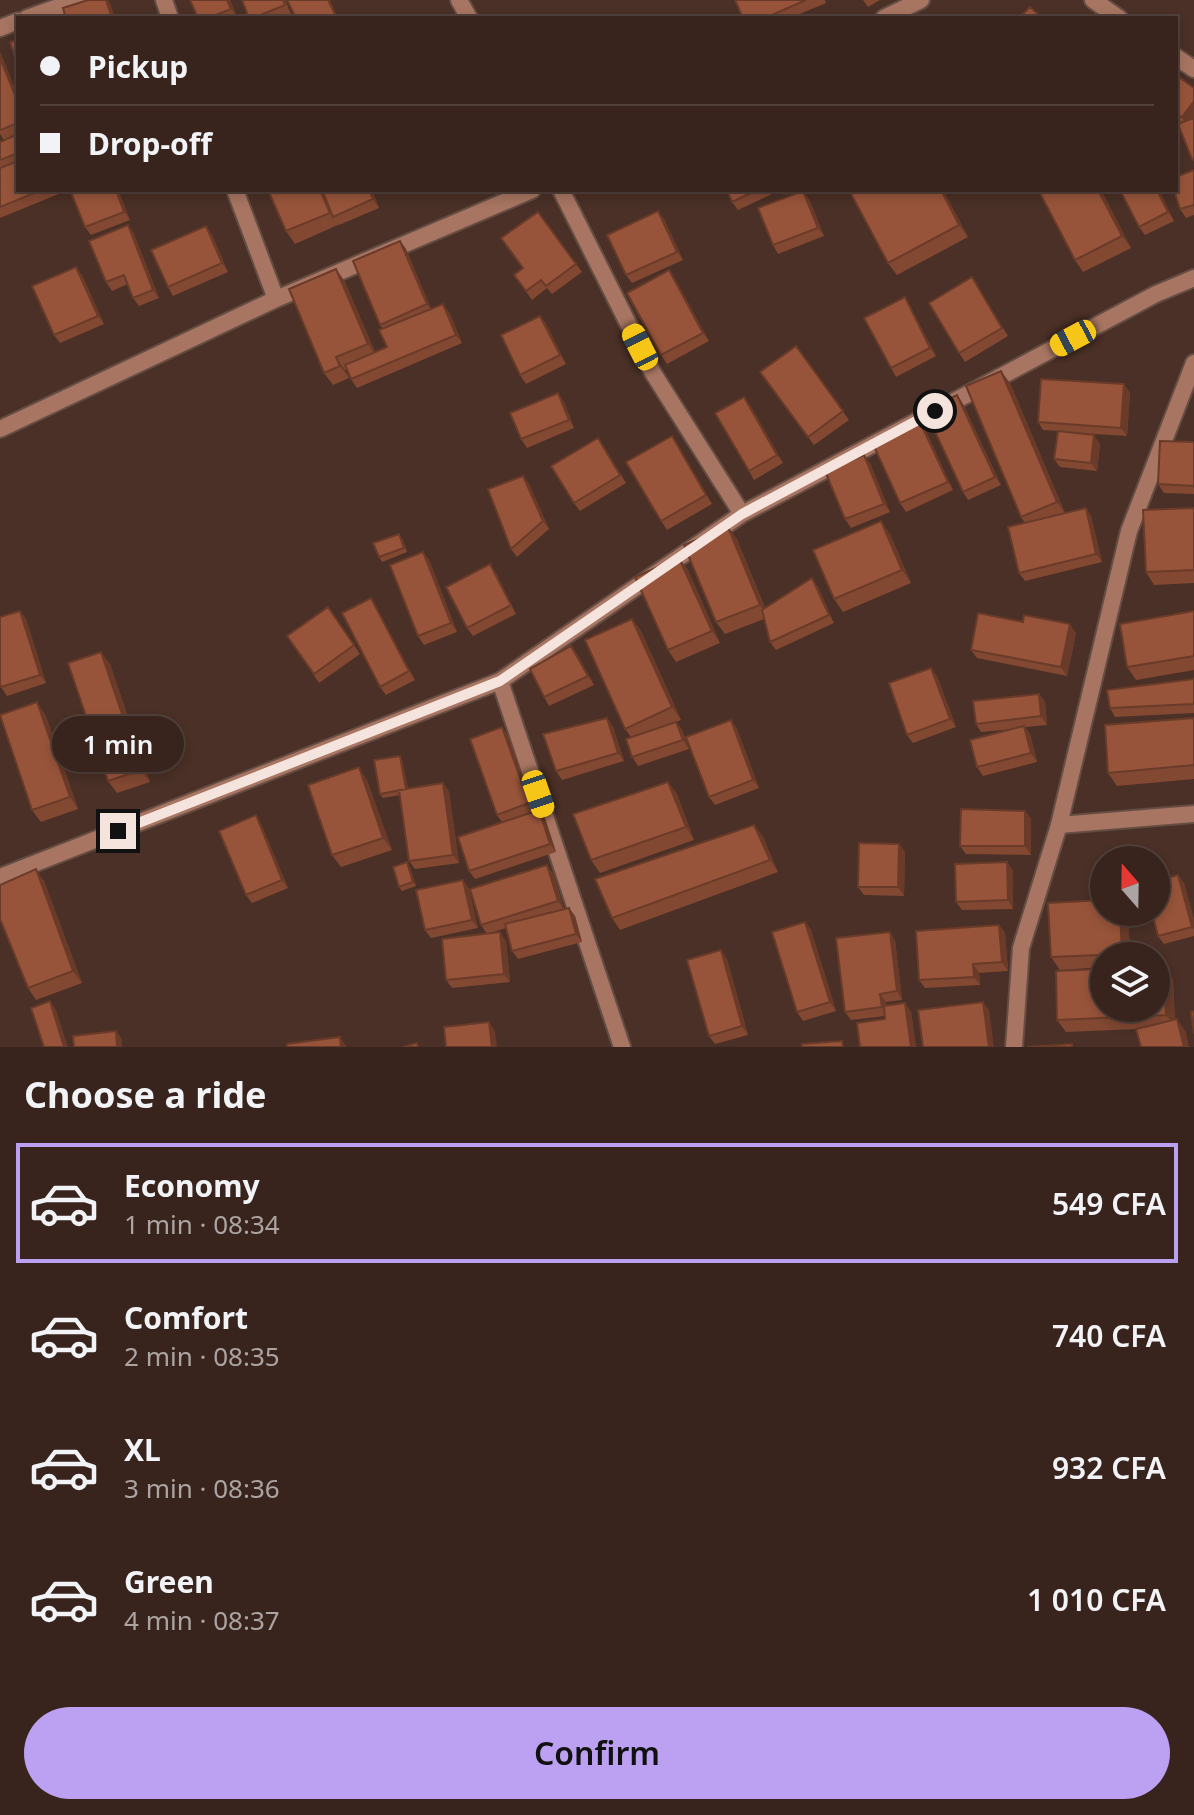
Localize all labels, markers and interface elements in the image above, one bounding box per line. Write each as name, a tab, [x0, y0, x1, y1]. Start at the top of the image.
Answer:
text: Pickup	[88, 46, 188, 87]
text: Drop-off	[88, 123, 212, 164]
car	[1046, 316, 1100, 360]
car	[618, 320, 662, 374]
route start	[917, 393, 953, 429]
callout: 1 min	[52, 715, 184, 771]
text: 1 min	[83, 726, 153, 762]
car	[519, 767, 557, 821]
route end	[100, 813, 136, 849]
north arrow	[1090, 846, 1170, 926]
map controls	[1090, 846, 1170, 1022]
button: layers	[1090, 942, 1170, 1022]
text: Choose a ride	[24, 1070, 266, 1119]
text: Economy	[124, 1165, 260, 1206]
icon: car	[28, 1167, 100, 1239]
text: 549 CFA	[1052, 1183, 1166, 1224]
text: 1 min · 08:34	[124, 1206, 280, 1242]
text: Comfort	[124, 1297, 248, 1338]
icon: car	[28, 1299, 100, 1371]
text: 740 CFA	[1052, 1315, 1166, 1356]
text: 2 min · 08:35	[124, 1338, 280, 1374]
text: XL	[124, 1429, 161, 1470]
icon: car	[28, 1431, 100, 1503]
text: 932 CFA	[1052, 1447, 1166, 1488]
text: 3 min · 08:36	[124, 1470, 280, 1506]
text: Green	[124, 1561, 214, 1602]
icon: car	[28, 1563, 100, 1635]
text: 1 010 CFA	[1027, 1579, 1166, 1620]
text: 4 min · 08:37	[124, 1602, 280, 1638]
button: Confirm	[24, 1707, 1170, 1799]

